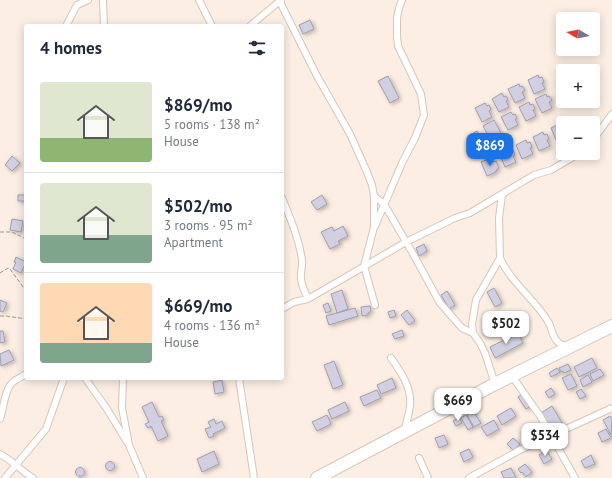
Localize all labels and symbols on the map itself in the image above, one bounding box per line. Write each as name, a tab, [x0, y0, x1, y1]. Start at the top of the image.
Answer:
north arrow	[556, 12, 600, 56]
pin: $869	[466, 133, 514, 167]
pin: $502	[482, 311, 530, 345]
pin: $669	[434, 388, 482, 422]
pin: $534	[521, 423, 569, 457]

